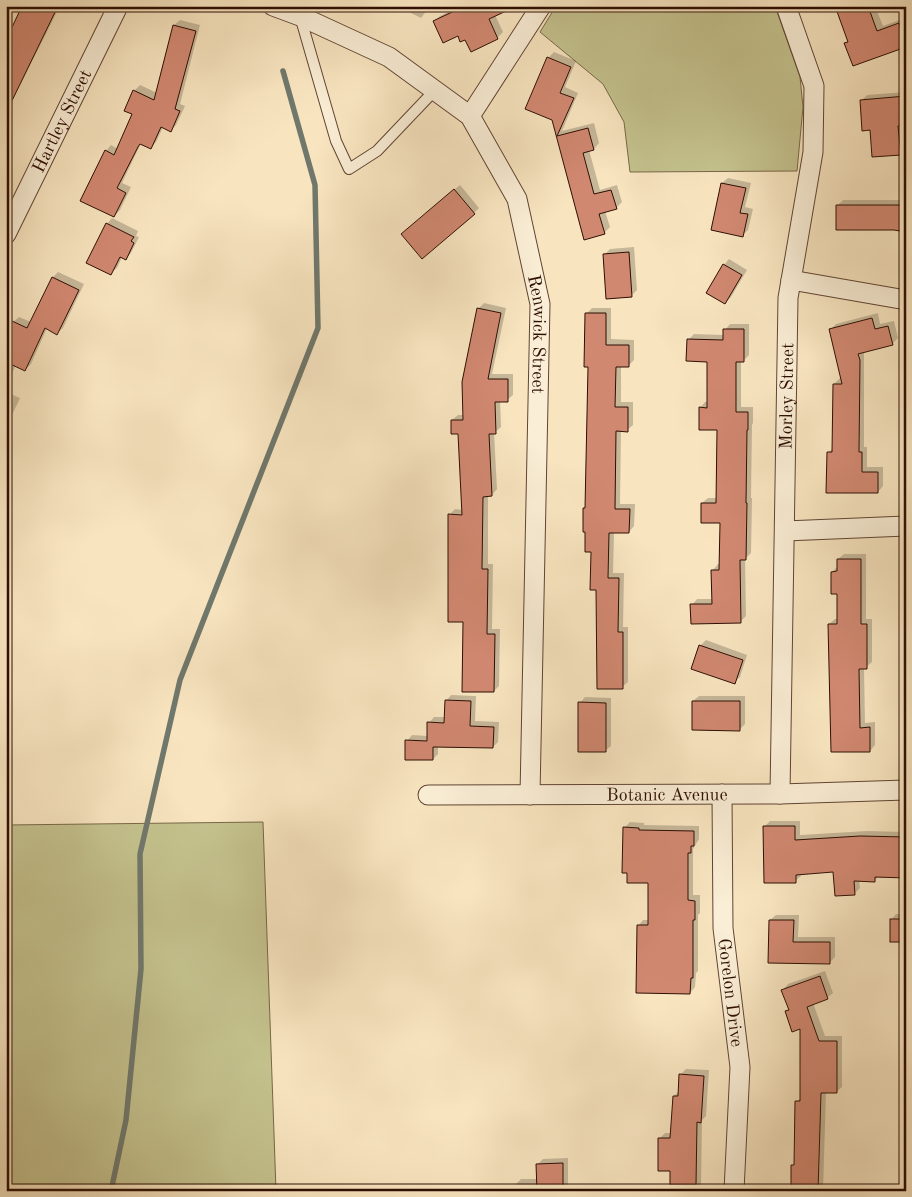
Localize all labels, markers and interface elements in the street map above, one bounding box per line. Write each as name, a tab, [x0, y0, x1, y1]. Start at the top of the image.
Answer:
street label: Hartley Street	[30, 67, 95, 176]
street label: Renwick Street	[524, 273, 548, 394]
street label: Morley Street	[778, 342, 797, 450]
street label: Botanic Avenue	[606, 786, 728, 804]
street label: Gorelon Drive	[714, 937, 745, 1048]

